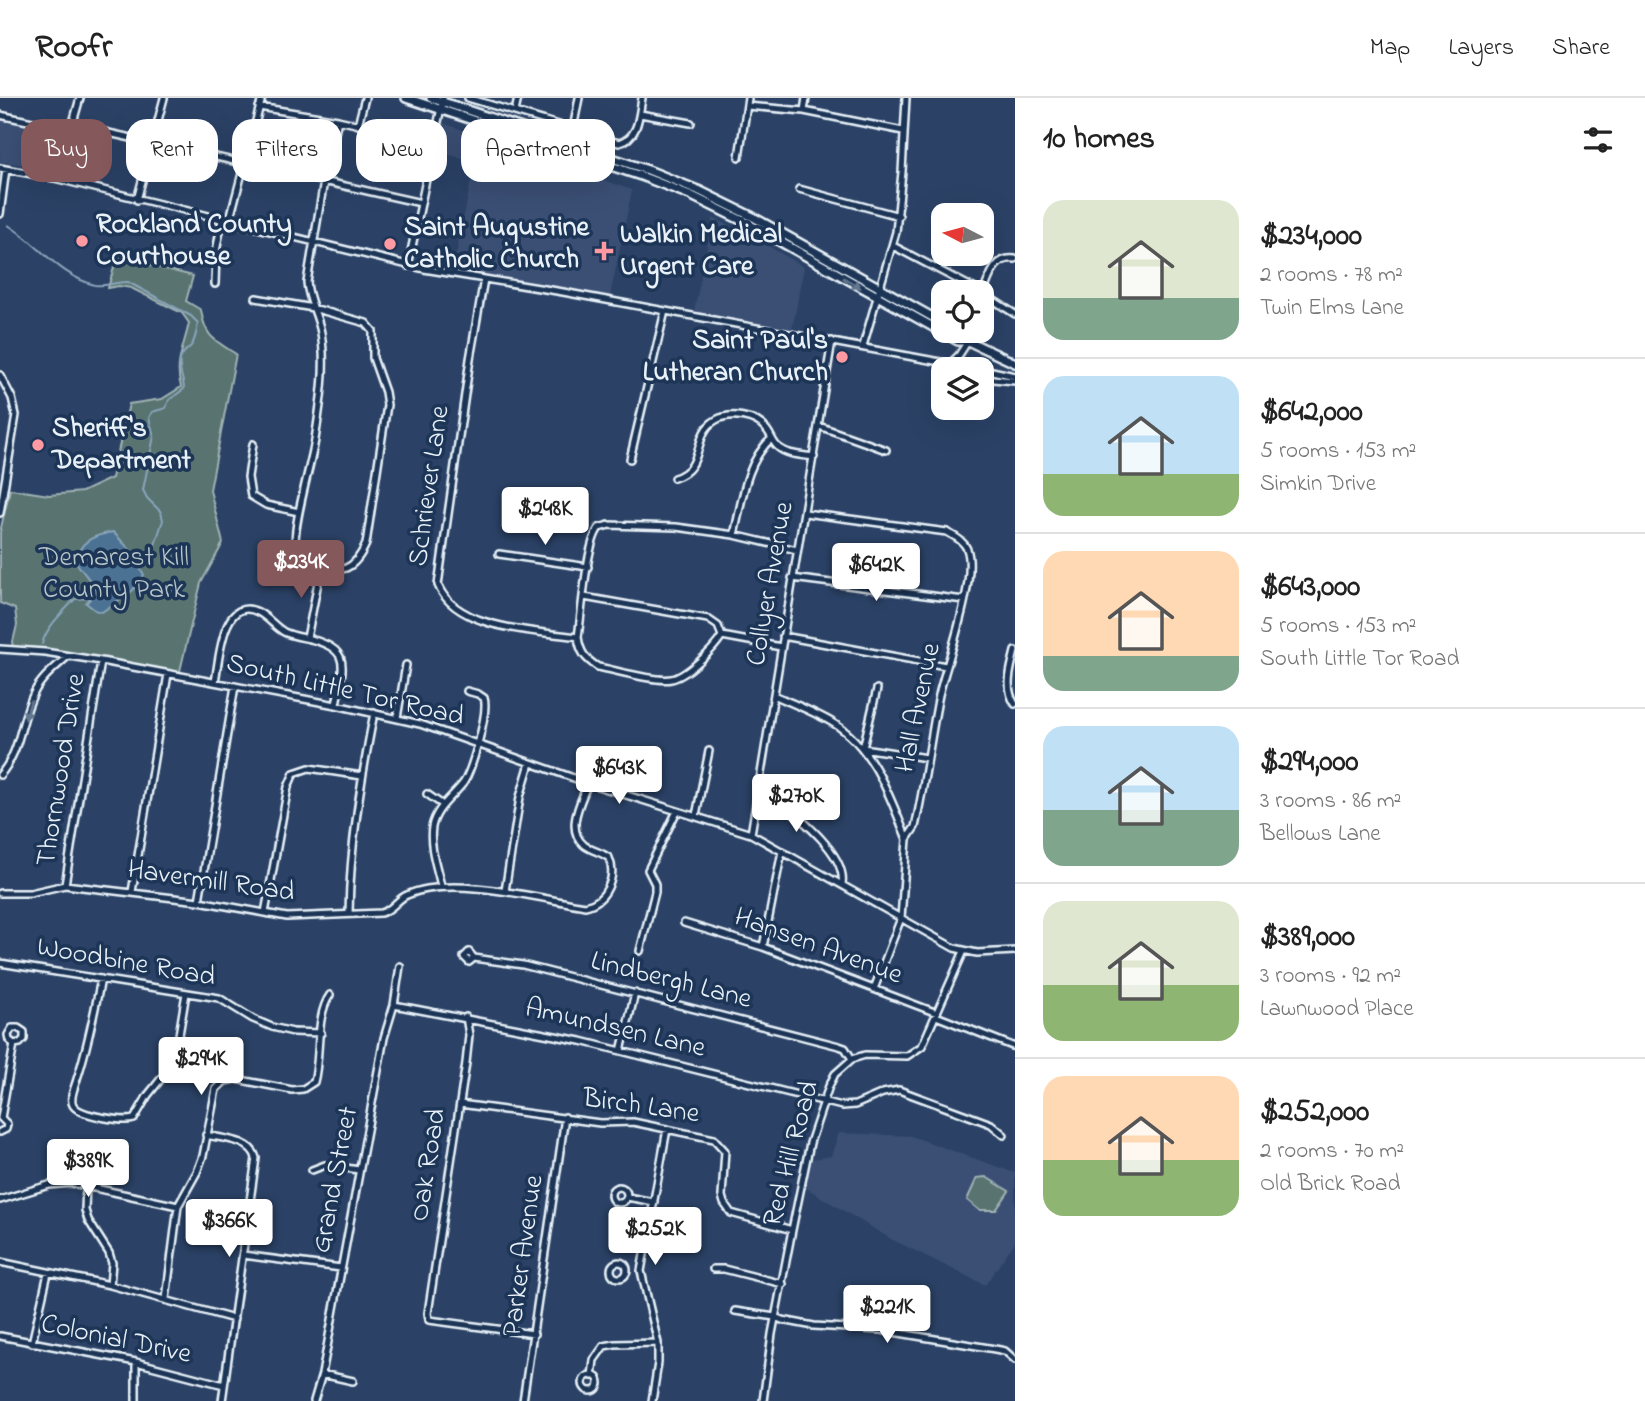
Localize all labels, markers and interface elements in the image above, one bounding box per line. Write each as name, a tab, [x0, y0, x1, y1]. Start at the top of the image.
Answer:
text: Roofr	[35, 24, 112, 72]
text: Map	[1370, 31, 1410, 66]
text: Layers	[1448, 31, 1514, 66]
text: Share	[1552, 31, 1610, 66]
text: 10 homes	[1043, 118, 1155, 162]
chip: Buy	[21, 119, 112, 182]
chip: Rent	[126, 119, 218, 182]
chip: Filters	[232, 119, 342, 182]
chip: New	[356, 119, 447, 182]
chip: Apartment	[461, 119, 615, 182]
icon: filters	[1579, 121, 1617, 159]
north arrow	[931, 203, 994, 266]
map controls	[931, 203, 994, 420]
place label: Rockland County Courthouse	[96, 205, 292, 278]
place label: Saint Augustine Catholic Church	[404, 208, 591, 281]
place label: Walkin Medical Urgent Care	[620, 215, 783, 289]
text: $234,000	[1260, 215, 1362, 259]
icon: home	[1099, 228, 1183, 312]
marker: Rockland County Courthouse	[74, 233, 90, 249]
marker: Saint Augustine Catholic Church	[382, 236, 398, 252]
marker: Walkin Medical Urgent Care	[594, 241, 614, 261]
text: 2 rooms · 78 m²	[1260, 259, 1403, 292]
one-way arrow	[843, 277, 862, 289]
button: locate	[931, 280, 994, 343]
text: Twin Elms Lane	[1260, 292, 1404, 325]
place label: Saint Paul's Lutheran Church	[643, 321, 828, 394]
marker: Saint Paul's Lutheran Church	[834, 349, 850, 365]
button: layers	[931, 357, 994, 420]
text: $642,000	[1260, 391, 1363, 435]
street label: Schriever Lane	[398, 403, 462, 569]
icon: home	[1099, 404, 1183, 488]
place label: Sheriff's Department	[50, 409, 192, 482]
text: 5 rooms · 153 m²	[1260, 435, 1416, 468]
marker: Sheriff's Department	[30, 437, 46, 453]
text: Simkin Drive	[1260, 468, 1376, 501]
pin: $248K	[496, 488, 594, 547]
text: $248K	[518, 493, 572, 526]
street label: Collyer Avenue	[736, 498, 806, 669]
park label: Demarest Kill County Park	[38, 538, 189, 611]
pin: $234K	[252, 540, 350, 600]
pin: $642K	[827, 544, 925, 603]
text: $234K	[273, 546, 329, 579]
text: $642K	[848, 549, 904, 582]
text: $643,000	[1260, 566, 1360, 610]
icon: home	[1099, 579, 1183, 663]
text: 5 rooms · 153 m²	[1260, 610, 1416, 643]
street label: Hall Avenue	[885, 639, 953, 777]
text: South Little Tor Road	[1260, 643, 1459, 676]
street label: South Little Tor Road	[222, 644, 468, 738]
street label: Thornwood Drive	[27, 670, 98, 869]
one-way arrow	[22, 699, 32, 720]
text: $294,000	[1260, 741, 1359, 785]
pin: $643K	[570, 746, 668, 806]
text: $643K	[592, 752, 646, 785]
icon: home	[1099, 754, 1183, 838]
pin: $270K	[747, 774, 845, 834]
text: $270K	[768, 780, 824, 813]
text: 3 rooms · 86 m²	[1260, 785, 1401, 818]
text: Bellows Lane	[1260, 818, 1381, 851]
street label: Havermill Road	[125, 850, 297, 914]
street label: Hansen Avenue	[728, 898, 908, 997]
text: $389,000	[1260, 916, 1355, 960]
street label: Woodbine Road	[33, 927, 219, 999]
icon: home	[1099, 929, 1183, 1013]
street label: Lindbergh Lane	[586, 941, 756, 1021]
text: 3 rooms · 92 m²	[1260, 960, 1401, 993]
street label: Amundsen Lane	[521, 988, 710, 1070]
text: Lawnwood Place	[1260, 993, 1414, 1026]
pin: $294K	[152, 1038, 250, 1097]
text: $294K	[175, 1043, 227, 1076]
street label: Red Hill Road	[753, 1076, 831, 1231]
street label: Birch Lane	[579, 1078, 702, 1136]
text: $252,000	[1260, 1091, 1369, 1135]
street label: Grand Street	[302, 1103, 370, 1257]
icon: home	[1099, 1104, 1183, 1188]
street label: Oak Road	[400, 1105, 458, 1224]
text: 2 rooms · 70 m²	[1260, 1135, 1404, 1168]
pin: $389K	[39, 1140, 137, 1199]
text: $389K	[63, 1145, 113, 1178]
text: Old Brick Road	[1260, 1168, 1400, 1201]
street label: Parker Avenue	[492, 1172, 556, 1339]
pin: $366K	[180, 1200, 278, 1259]
text: $366K	[202, 1205, 256, 1238]
pin: $252K	[606, 1208, 704, 1267]
text: $252K	[624, 1213, 686, 1246]
pin: $221K	[838, 1286, 936, 1345]
text: $221K	[859, 1291, 915, 1324]
street label: Colonial Drive	[37, 1304, 195, 1376]

